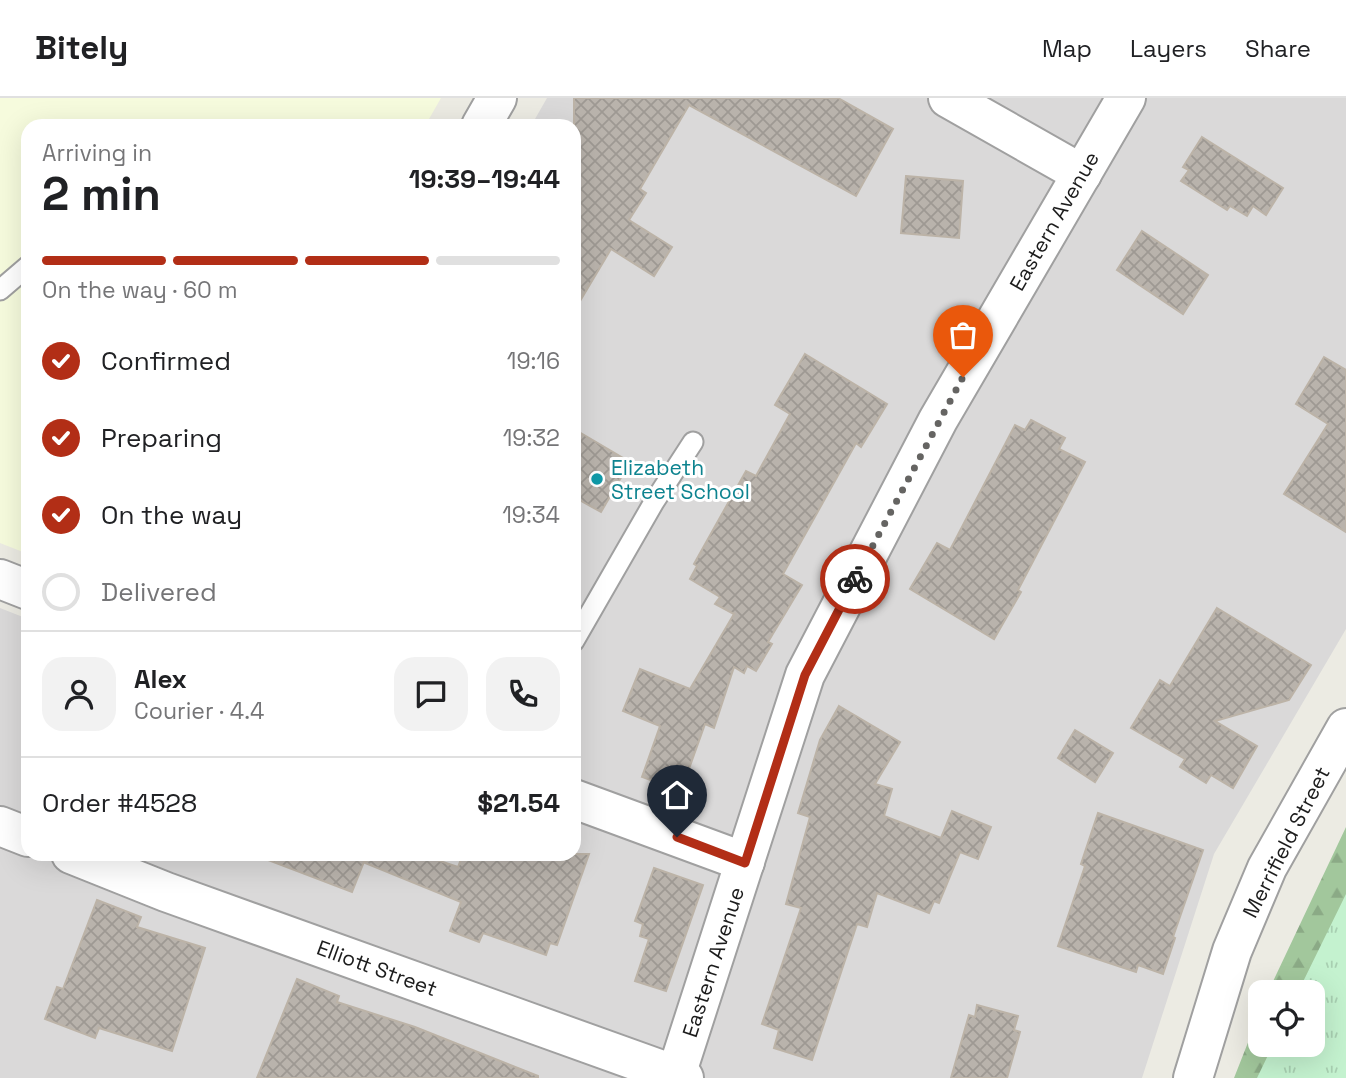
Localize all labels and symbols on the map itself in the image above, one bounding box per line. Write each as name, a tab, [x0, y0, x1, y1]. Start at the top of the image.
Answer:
street label: Eastern Avenue	[1003, 147, 1105, 295]
pin	[933, 305, 993, 377]
place label: Elizabeth Street School	[611, 454, 750, 505]
marker: Elizabeth Street School	[589, 471, 605, 487]
courier	[820, 544, 890, 614]
street label: Merrifield Street	[1236, 762, 1336, 922]
pin	[647, 765, 707, 837]
street label: Eastern Avenue	[676, 883, 750, 1041]
street label: Elliott Street	[313, 934, 441, 1002]

